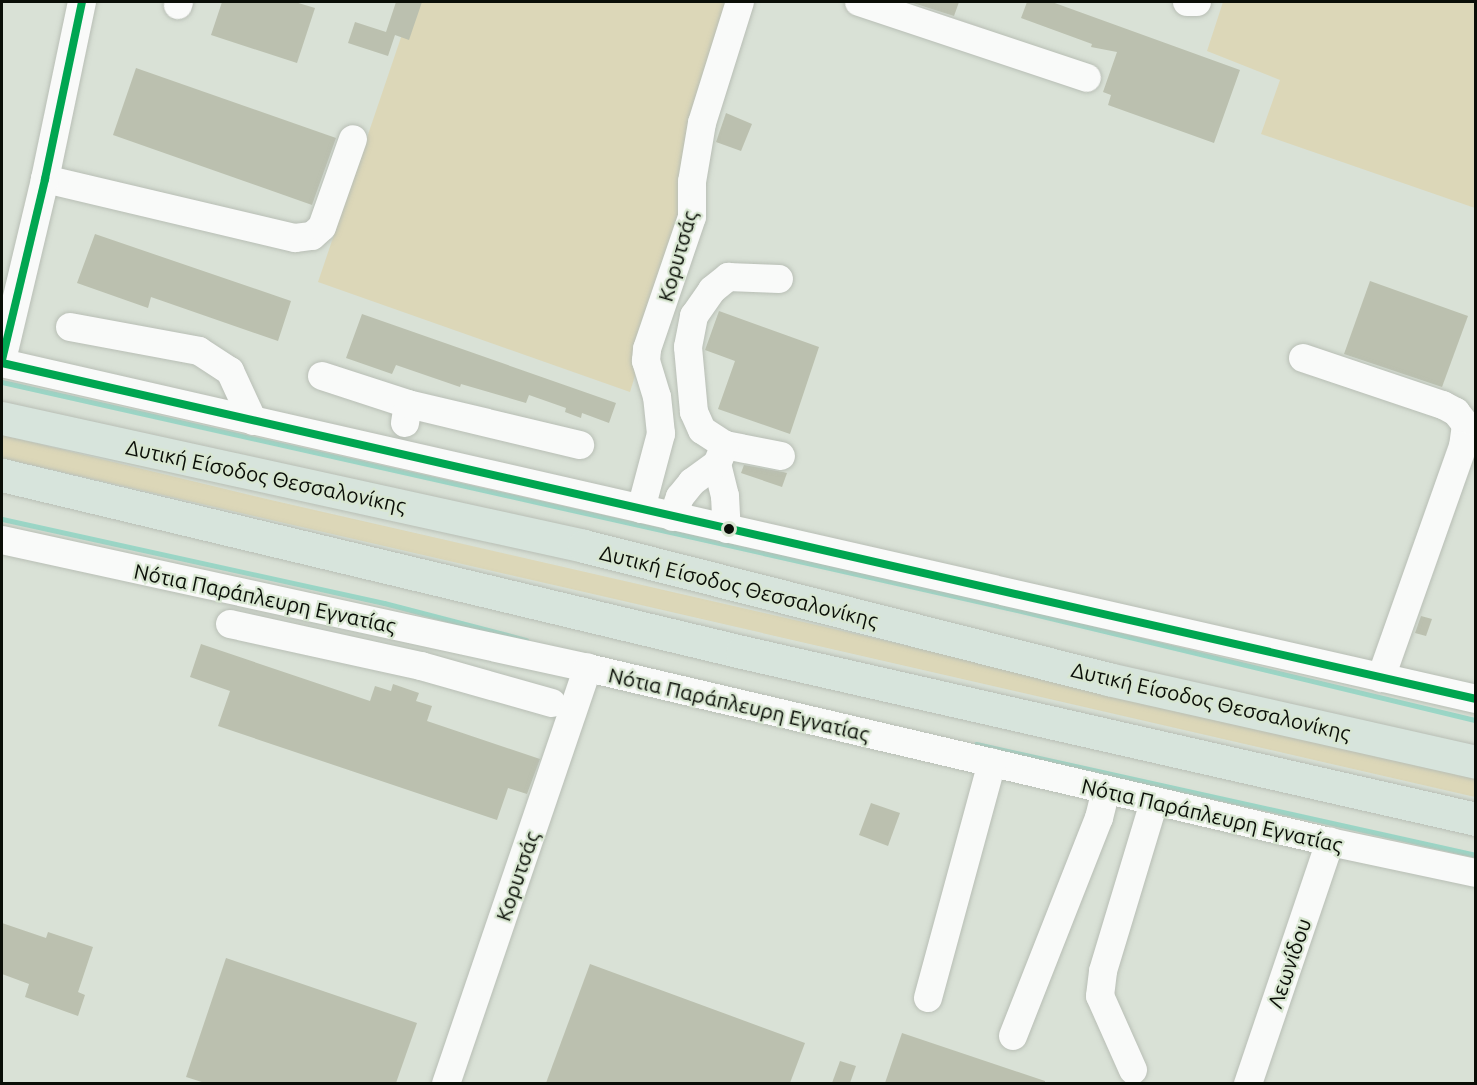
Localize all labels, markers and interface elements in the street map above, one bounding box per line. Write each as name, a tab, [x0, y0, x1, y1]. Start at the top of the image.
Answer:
street label: Κορυτσάς	[652, 208, 702, 304]
street label: Δυτική Είσοδος Θεσσαλονίκης	[124, 434, 408, 518]
unlabelled marker	[723, 523, 735, 535]
street label: Δυτική Είσοδος Θεσσαλονίκης	[597, 539, 881, 633]
street label: Νότια Παράπλευρη Εγνατίας	[132, 558, 398, 638]
street label: Δυτική Είσοδος Θεσσαλονίκης	[1069, 657, 1353, 745]
street label: Νότια Παράπλευρη Εγνατίας	[606, 662, 872, 746]
street label: Νότια Παράπλευρη Εγνατίας	[1079, 773, 1345, 857]
street label: Κορυτσάς	[490, 828, 544, 924]
street label: Λεωνίδου	[1262, 915, 1316, 1011]

